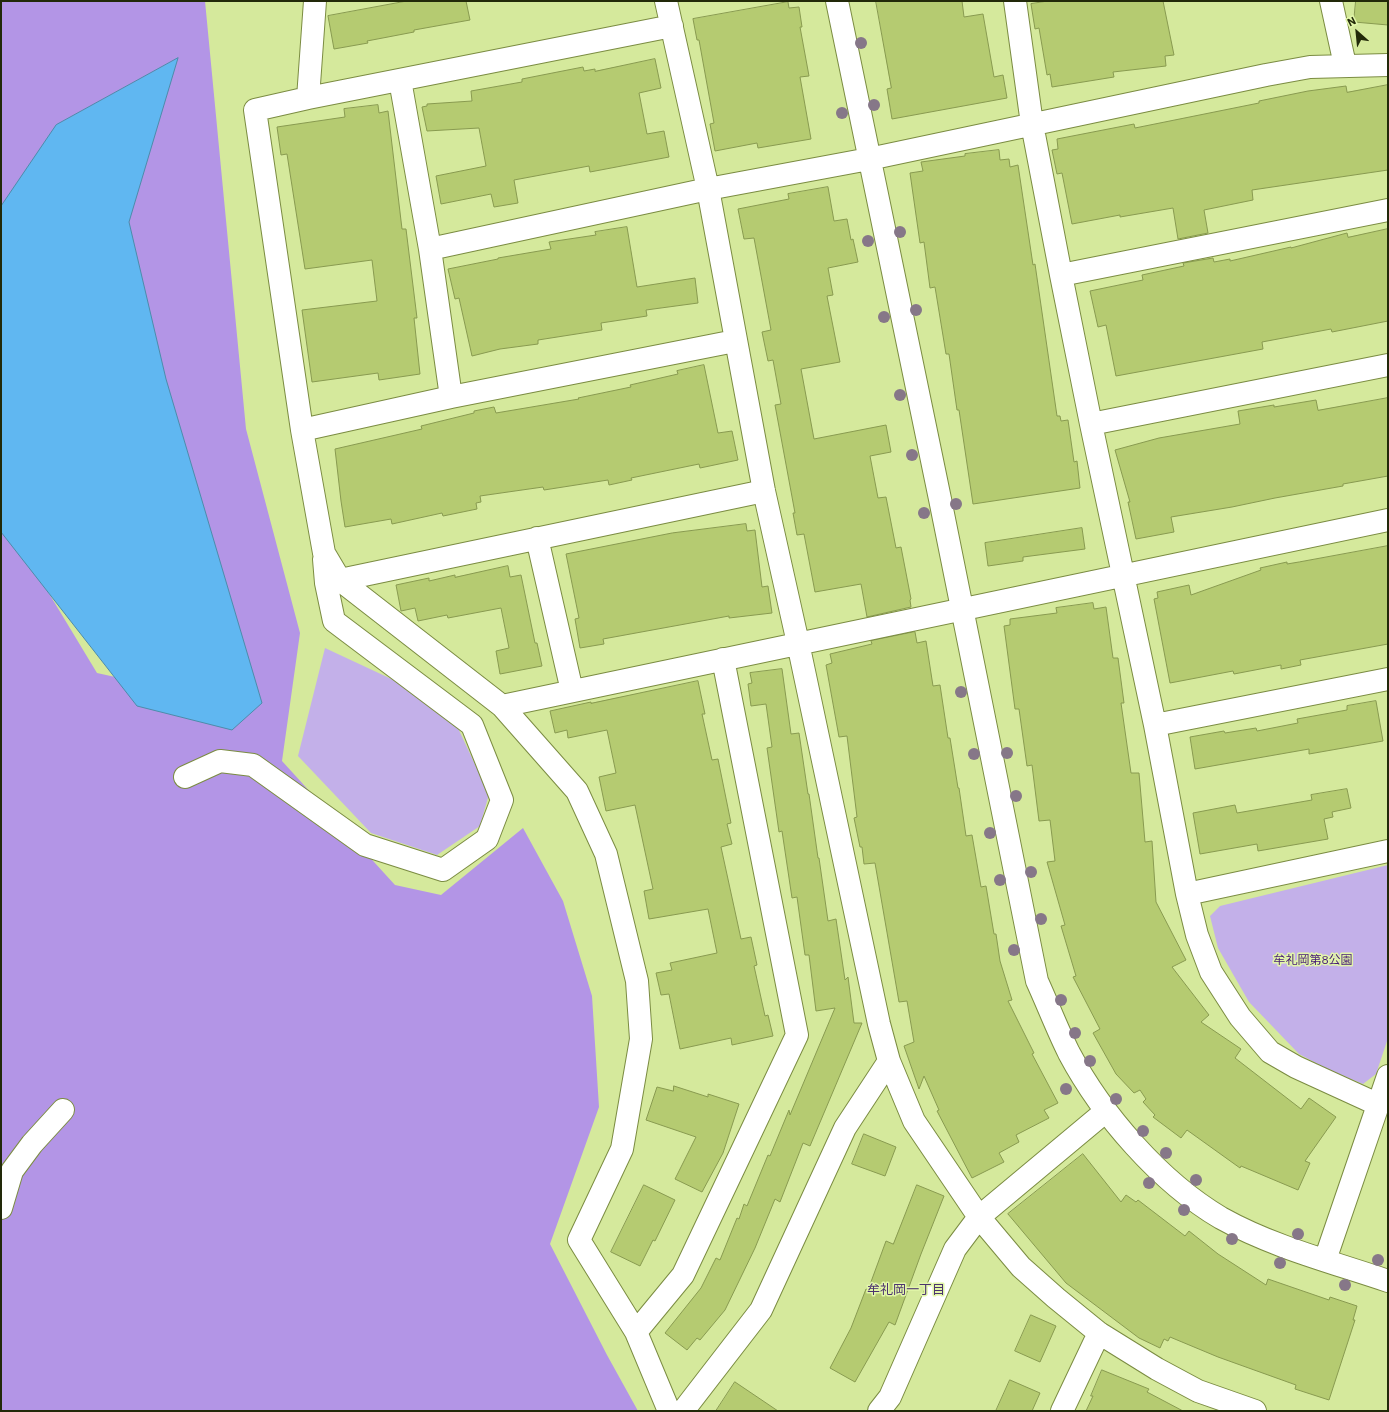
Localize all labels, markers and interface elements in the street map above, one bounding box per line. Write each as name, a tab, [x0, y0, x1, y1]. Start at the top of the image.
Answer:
north arrow	[1337, 12, 1377, 52]
text: N	[1345, 13, 1358, 29]
park label: 牟礼岡第8公園	[1273, 954, 1353, 968]
district label: 牟礼岡一丁目	[867, 1282, 945, 1298]

